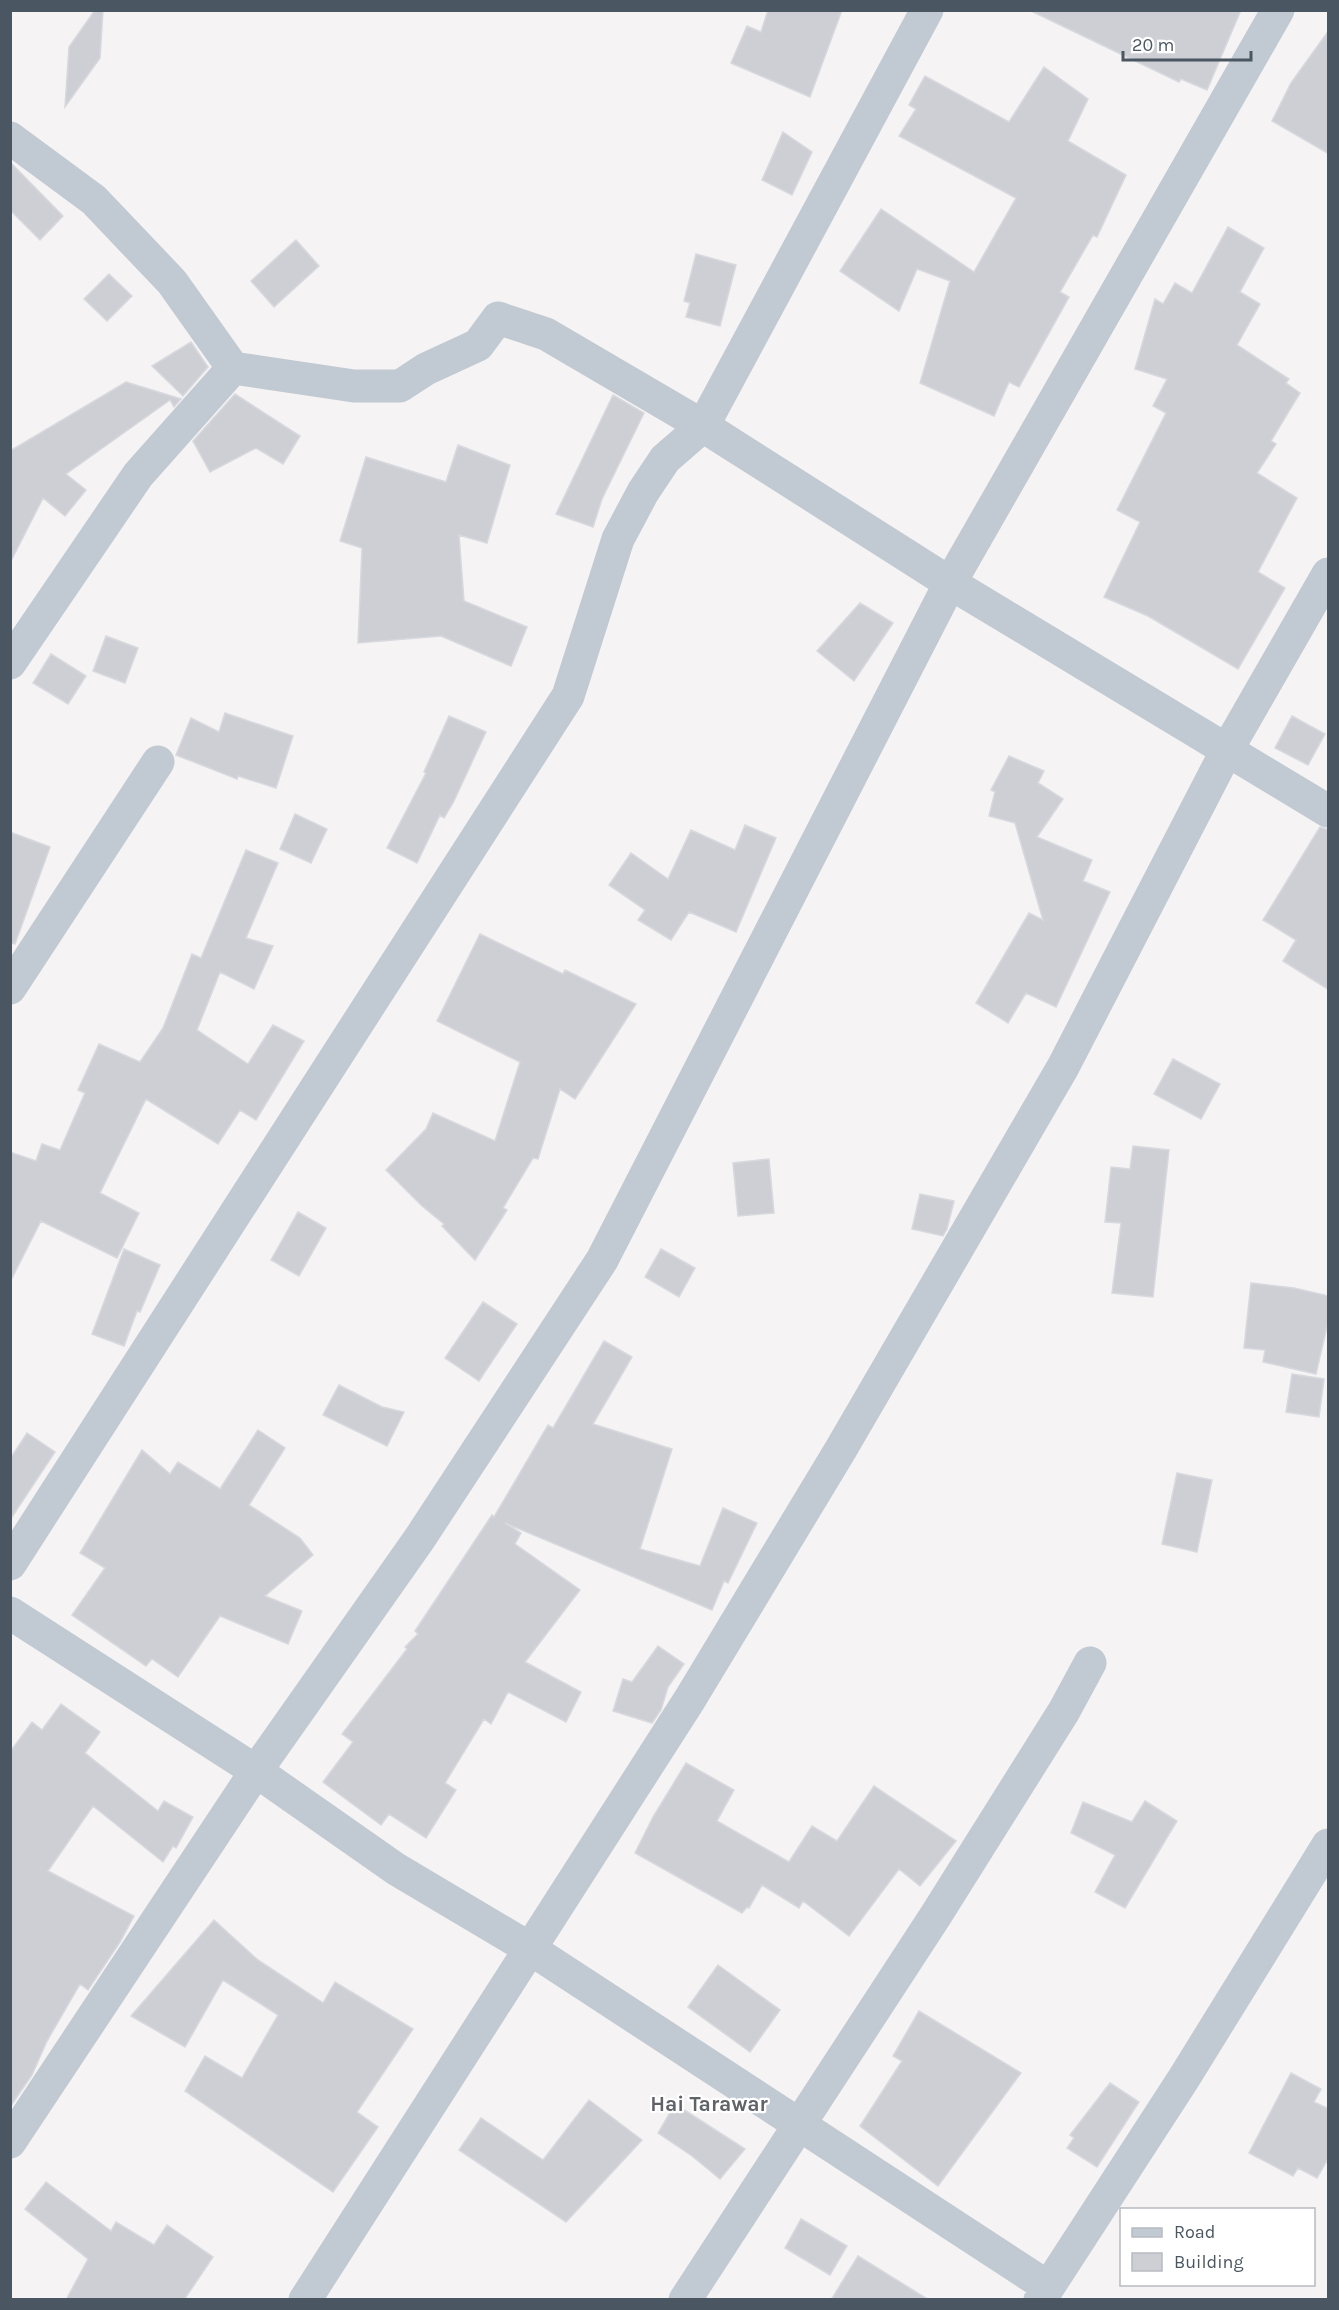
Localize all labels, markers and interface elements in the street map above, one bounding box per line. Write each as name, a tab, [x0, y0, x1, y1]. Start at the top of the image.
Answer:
scale bar	[1123, 24, 1250, 62]
text: 20 m	[1132, 34, 1174, 56]
district label: Hai Tarawar	[650, 2092, 769, 2116]
legend	[1120, 2208, 1315, 2286]
text: Road	[1174, 2221, 1215, 2243]
text: Building	[1174, 2251, 1244, 2273]

